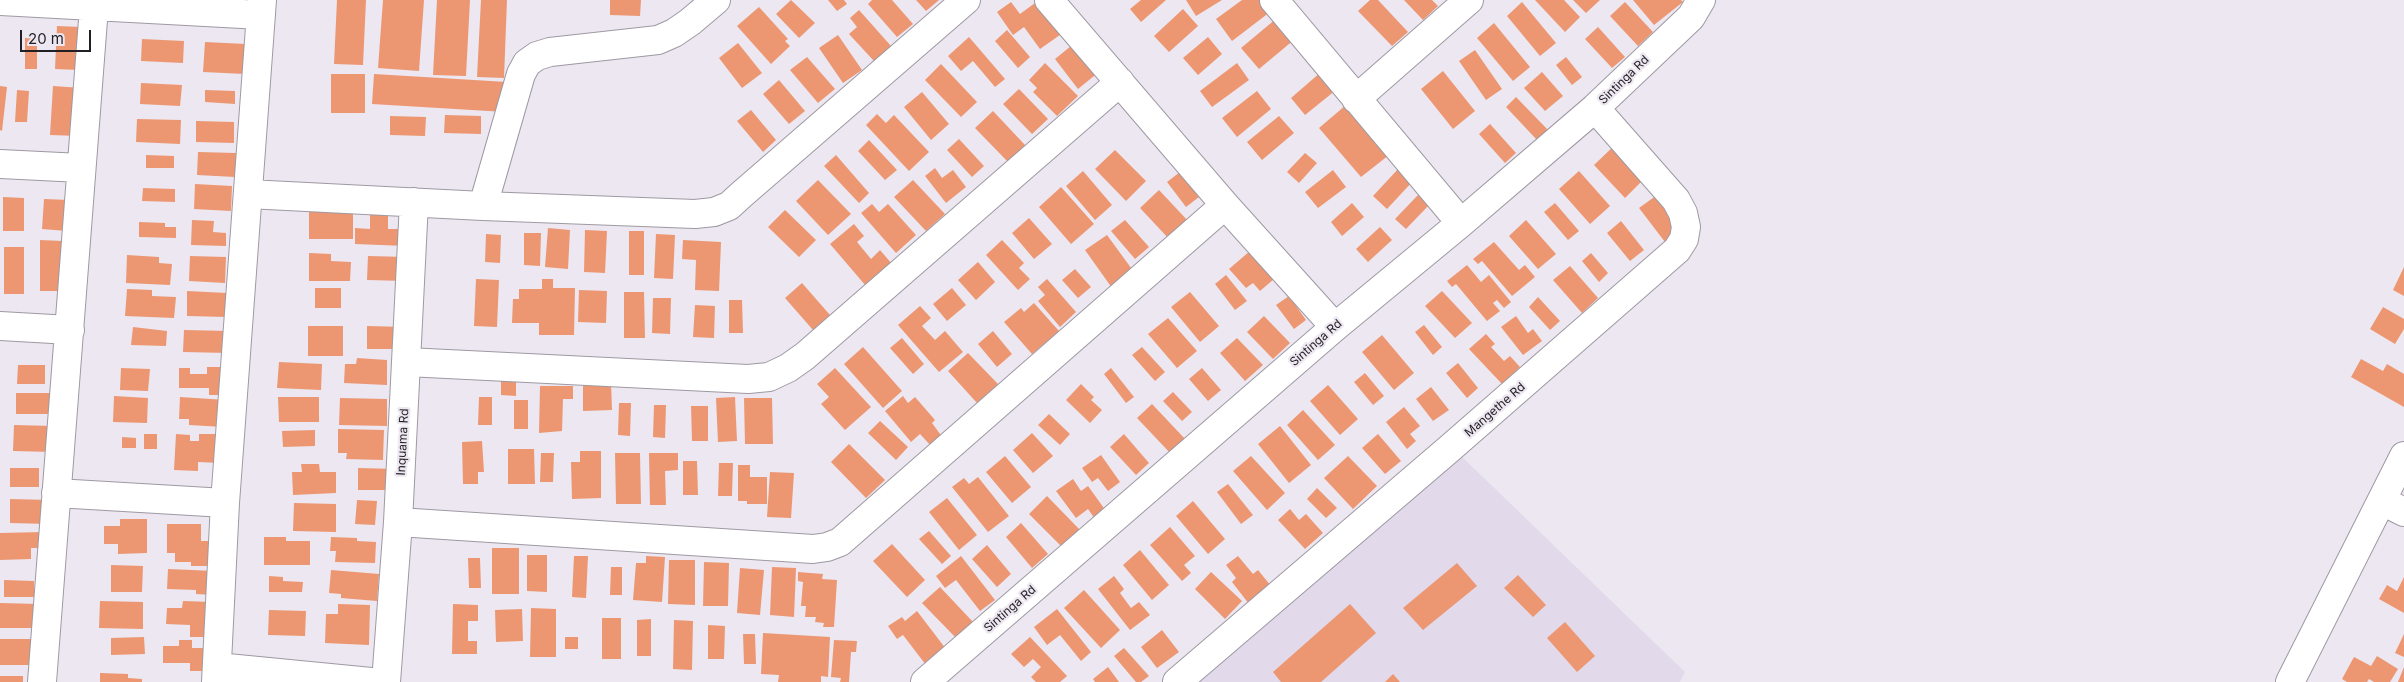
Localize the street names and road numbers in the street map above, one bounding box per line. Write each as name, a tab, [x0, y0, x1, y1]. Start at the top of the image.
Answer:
street label: Sintinga Rd	[1596, 53, 1652, 107]
street label: Sintinga Rd	[1287, 317, 1345, 369]
street label: Mangethe Rd	[1462, 380, 1528, 440]
street label: Inquama Rd	[394, 408, 412, 476]
street label: Sintinga Rd	[981, 583, 1039, 635]

